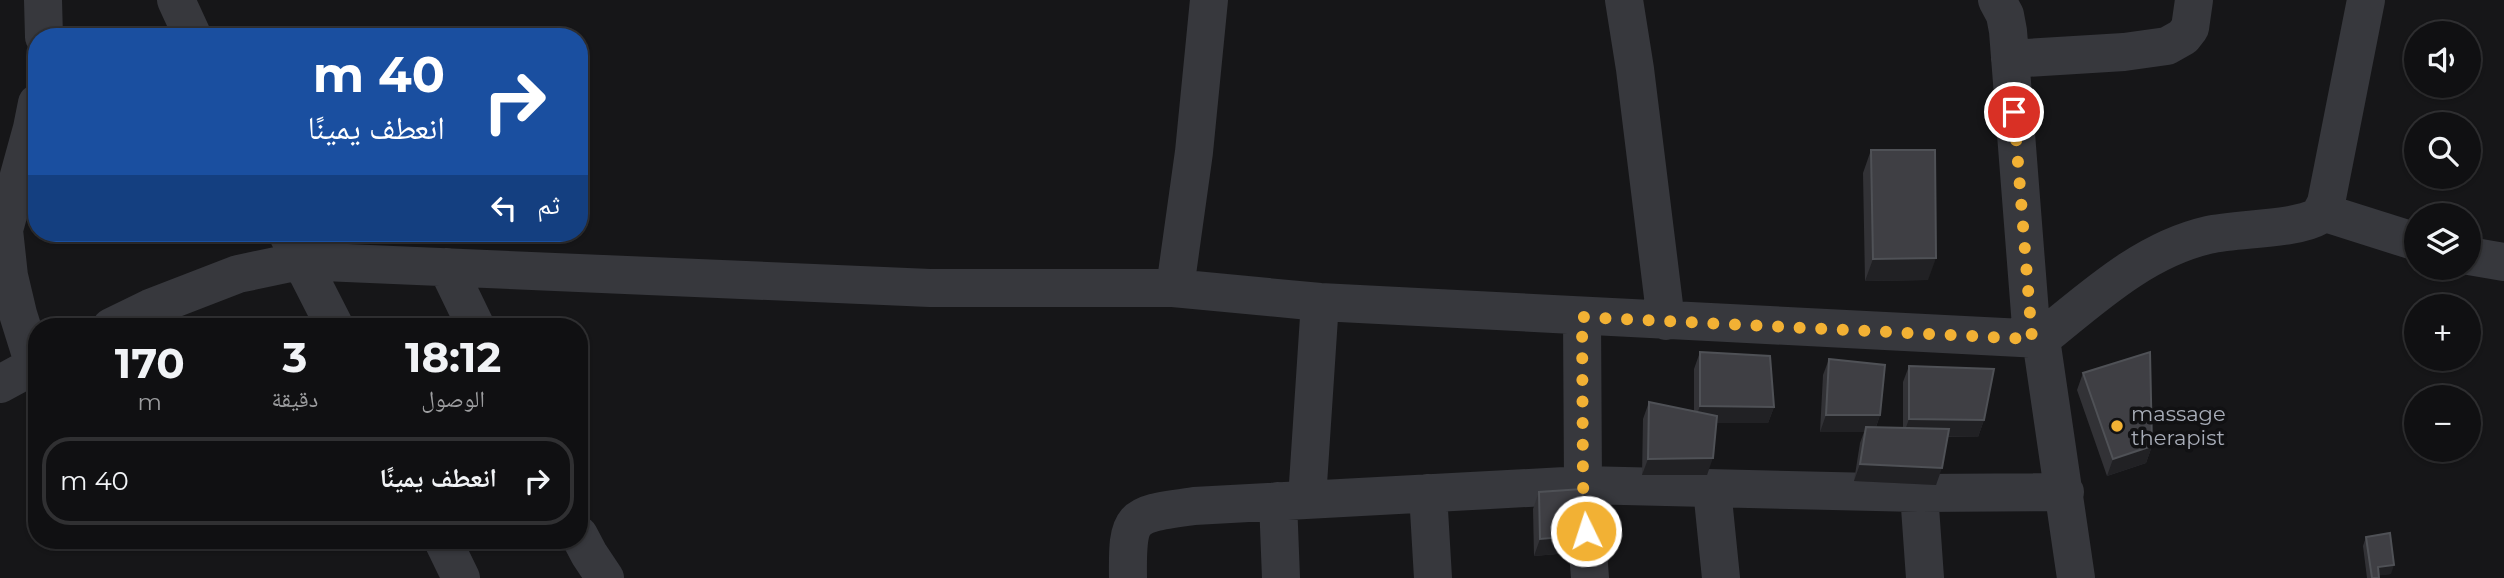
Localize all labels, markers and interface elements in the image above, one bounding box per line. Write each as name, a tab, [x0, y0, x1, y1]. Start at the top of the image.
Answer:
map controls	[2404, 21, 2481, 462]
button: sound	[2404, 21, 2481, 98]
text: 40 m	[313, 45, 445, 104]
icon: right	[469, 56, 560, 147]
pin	[1984, 82, 2044, 142]
icon: arrive	[1995, 93, 2033, 131]
text: انعطف يمينًا	[308, 108, 445, 147]
button: search	[2404, 112, 2481, 189]
icon: left	[485, 189, 523, 227]
text: ثم	[537, 189, 560, 221]
button: layers	[2404, 203, 2481, 280]
button: +	[2404, 294, 2481, 371]
text: 3	[282, 331, 307, 383]
text: 18:12	[405, 331, 501, 383]
text: 170	[115, 337, 185, 389]
text: دقيقة	[272, 385, 318, 413]
text: الوصول	[421, 385, 485, 413]
button: −	[2404, 385, 2481, 462]
text: m	[138, 388, 162, 416]
place label: massage therapist	[2131, 401, 2226, 450]
marker: massage therapist	[2109, 418, 2125, 434]
text: انعطف يمينًا	[379, 462, 497, 494]
icon: right	[518, 462, 556, 500]
text: 40 m	[60, 465, 129, 497]
position arrow	[1549, 494, 1623, 568]

